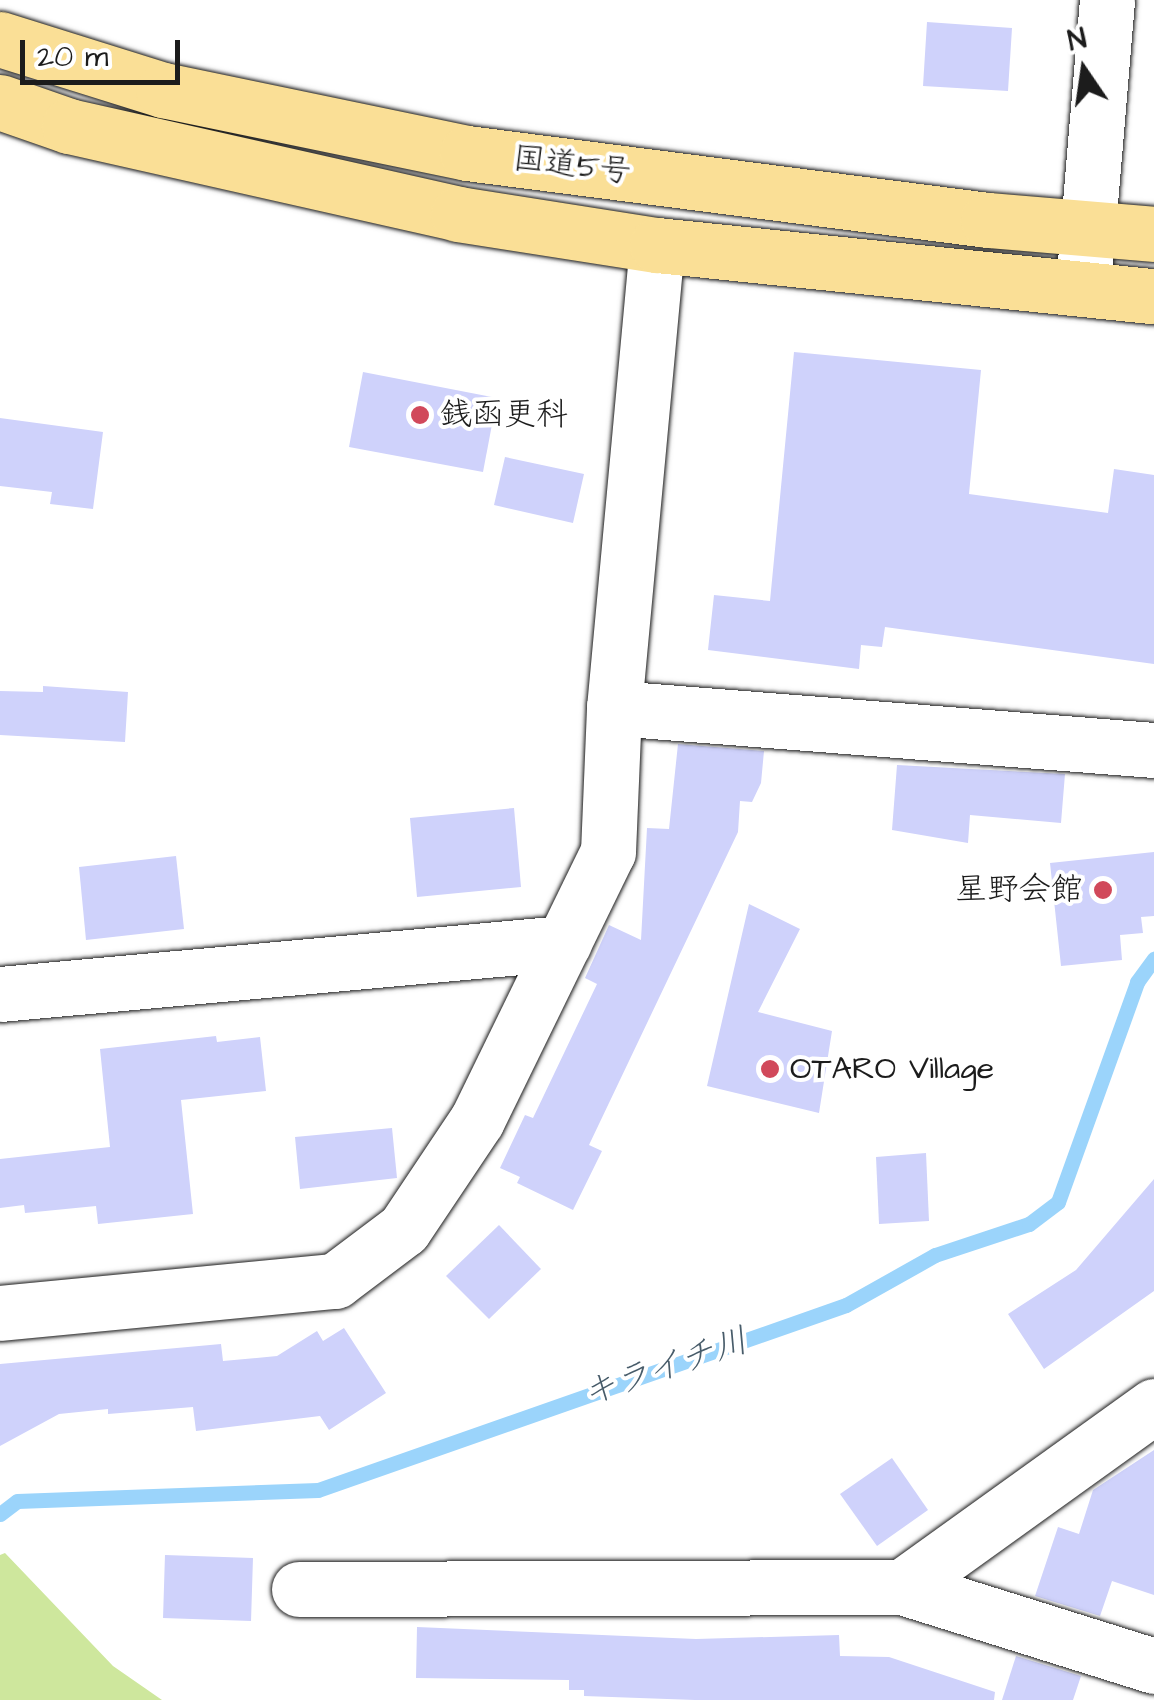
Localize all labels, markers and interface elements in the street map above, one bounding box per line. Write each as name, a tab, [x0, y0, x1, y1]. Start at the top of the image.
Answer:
text: N	[1064, 19, 1090, 61]
scale bar	[25, 20, 185, 82]
north arrow	[1034, 20, 1134, 120]
text: 20 m	[37, 36, 108, 78]
street label: 国道5号	[511, 140, 633, 192]
place label: 銭函更科	[440, 396, 568, 434]
marker: 銭函更科	[409, 404, 431, 426]
place label: 星野会館	[955, 871, 1083, 909]
marker: 星野会館	[1092, 879, 1114, 901]
place label: OTARO Village	[790, 1050, 994, 1088]
marker: OTARO Village	[759, 1058, 781, 1080]
water label: キライチ川	[575, 1320, 755, 1416]

